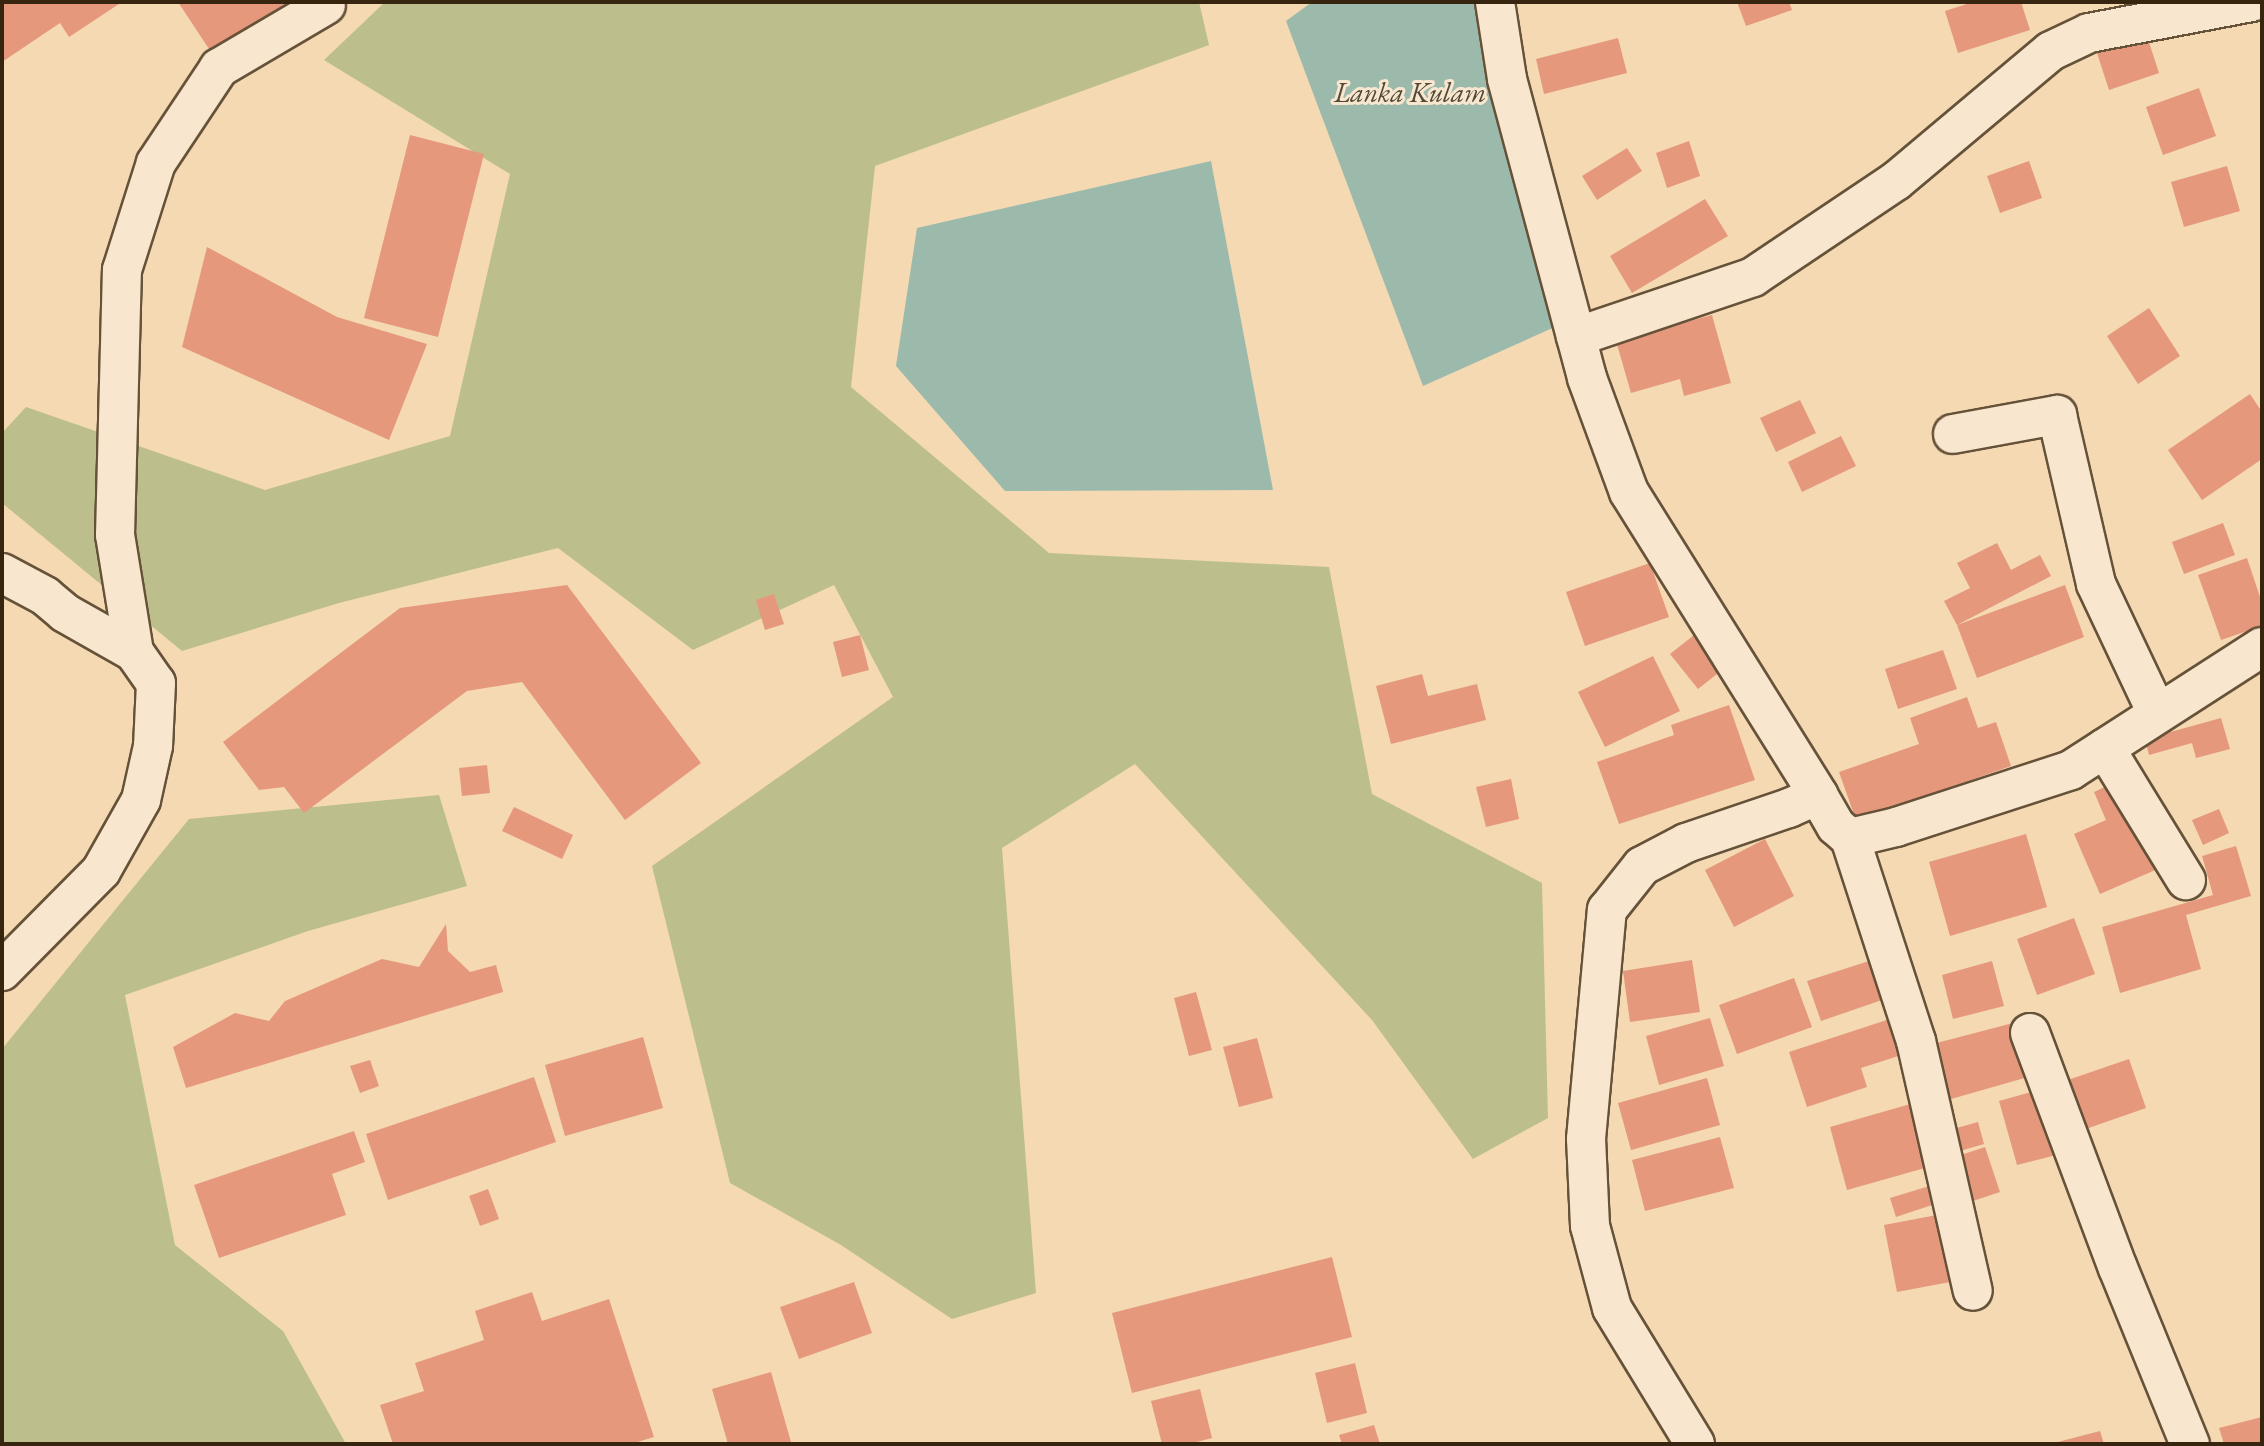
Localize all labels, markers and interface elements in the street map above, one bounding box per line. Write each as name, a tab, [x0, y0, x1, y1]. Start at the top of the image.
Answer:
water label: Lanka Kulam	[1334, 75, 1486, 109]

